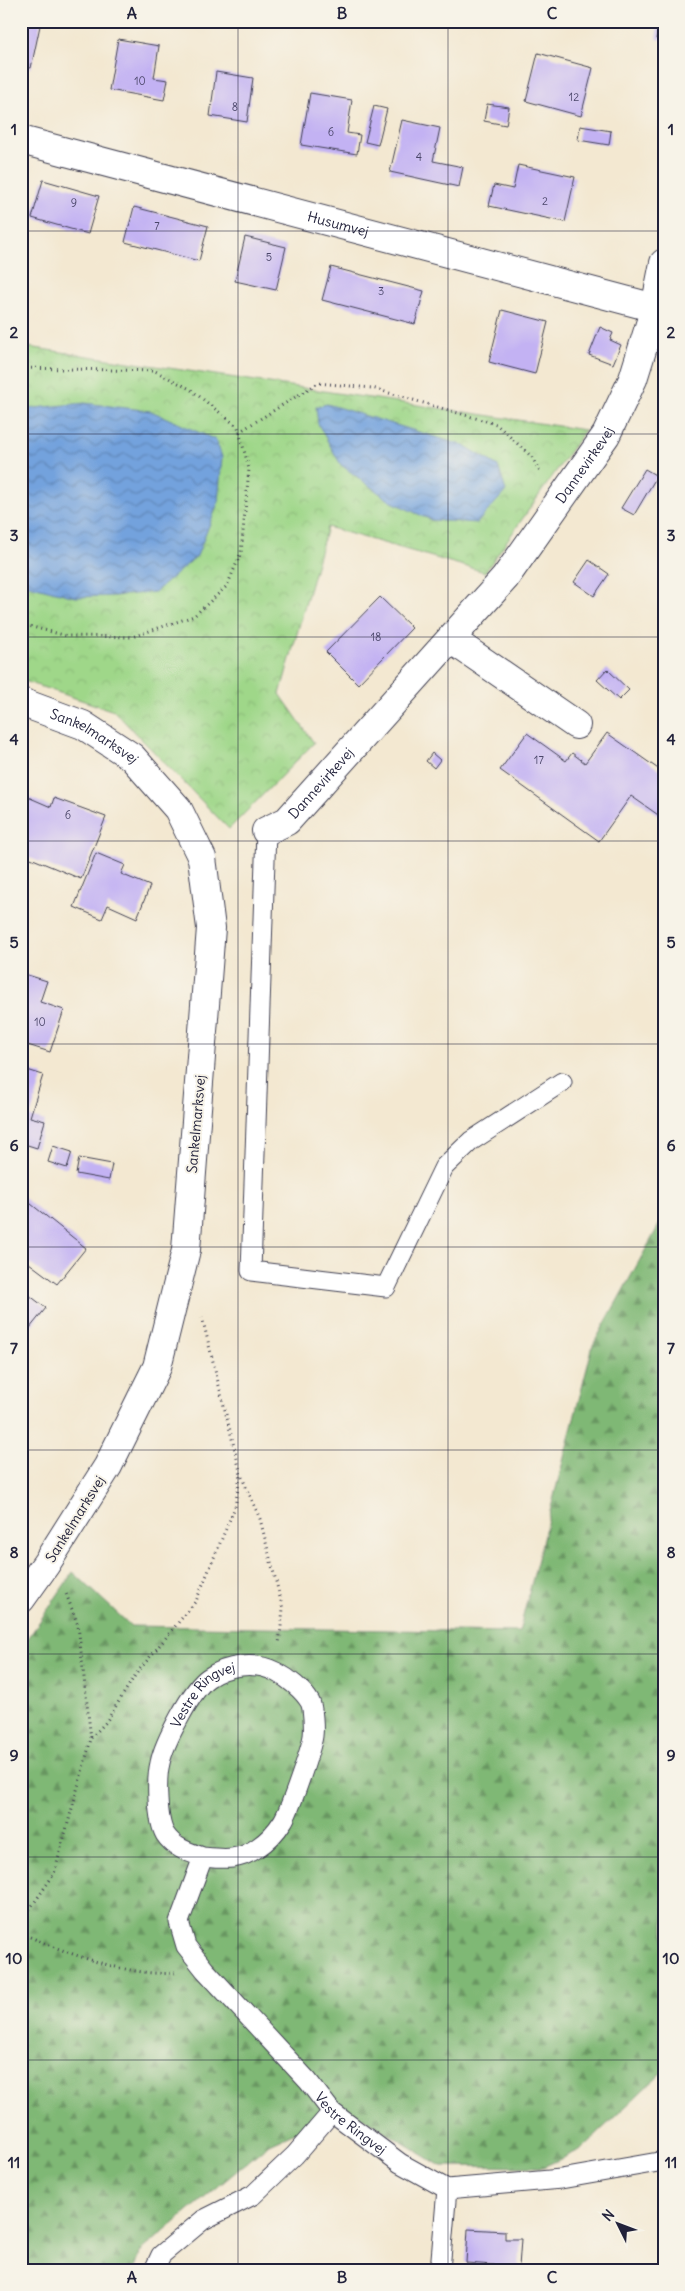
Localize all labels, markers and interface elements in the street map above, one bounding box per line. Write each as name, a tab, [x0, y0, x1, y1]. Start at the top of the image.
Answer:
text: A	[127, 3, 137, 23]
text: B	[337, 3, 348, 23]
text: C	[547, 3, 558, 23]
house number: 10	[134, 74, 146, 88]
house number: 12	[569, 90, 579, 104]
house number: 8	[232, 100, 238, 114]
text: 1	[11, 119, 17, 139]
text: 1	[668, 119, 674, 139]
house number: 6	[328, 125, 334, 139]
house number: 4	[416, 150, 422, 164]
house number: 2	[542, 194, 548, 208]
house number: 9	[71, 196, 77, 210]
street label: Husumvej	[306, 207, 371, 241]
house number: 7	[154, 219, 160, 233]
house number: 5	[266, 250, 272, 264]
house number: 3	[378, 284, 384, 298]
text: 2	[10, 322, 19, 342]
text: 2	[667, 322, 676, 342]
street label: Dannevirkevej	[552, 424, 618, 507]
text: 3	[9, 525, 19, 545]
text: 3	[666, 525, 676, 545]
house number: 18	[371, 630, 381, 644]
street label: Sankelmarksvej	[48, 705, 142, 767]
text: 4	[9, 729, 19, 749]
text: 4	[666, 729, 676, 749]
street label: Dannevirkevej	[284, 744, 357, 823]
house number: 17	[534, 753, 544, 767]
house number: 6	[65, 808, 71, 822]
text: 5	[9, 932, 19, 952]
text: 5	[666, 932, 676, 952]
house number: 10	[34, 1015, 46, 1029]
street label: Sankelmarksvej	[183, 1074, 209, 1174]
text: 6	[9, 1135, 19, 1155]
text: 6	[666, 1135, 676, 1155]
text: 7	[10, 1338, 18, 1358]
text: 7	[667, 1338, 675, 1358]
street label: Sankelmarksvej	[41, 1472, 109, 1566]
text: 8	[9, 1542, 19, 1562]
text: 8	[666, 1542, 676, 1562]
street label: Vestre Ringvej	[167, 1658, 237, 1731]
text: 9	[9, 1745, 19, 1765]
text: 9	[666, 1745, 676, 1765]
text: 10	[6, 1948, 22, 1968]
text: 10	[663, 1948, 679, 1968]
street label: Vestre Ringvej	[311, 2088, 390, 2159]
text: 11	[8, 2152, 20, 2172]
text: 11	[665, 2152, 677, 2172]
north arrow	[592, 2198, 642, 2248]
text: N	[598, 2206, 618, 2225]
text: A	[127, 2267, 137, 2287]
text: B	[337, 2267, 348, 2287]
text: C	[547, 2267, 558, 2287]

